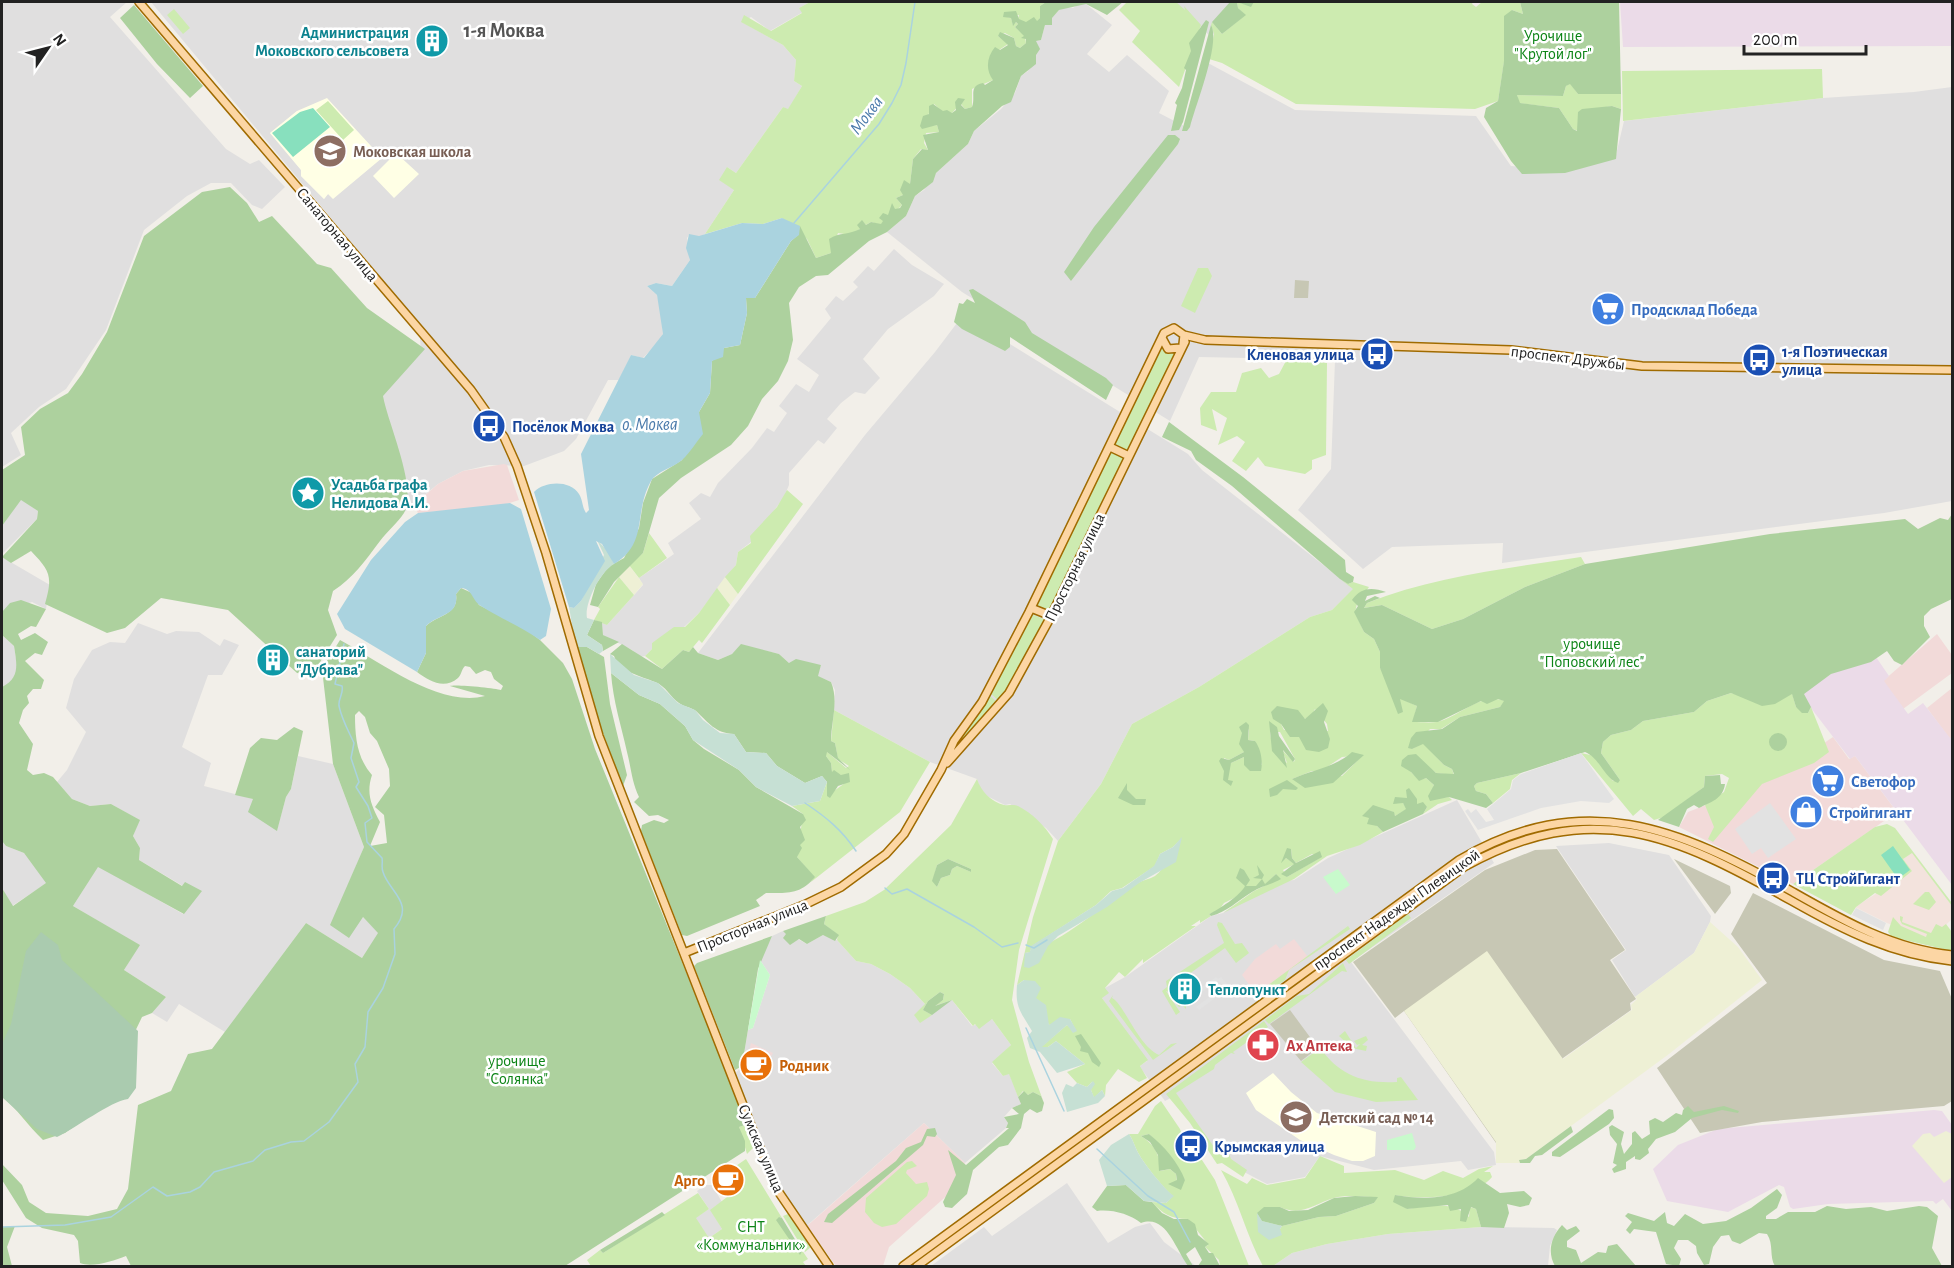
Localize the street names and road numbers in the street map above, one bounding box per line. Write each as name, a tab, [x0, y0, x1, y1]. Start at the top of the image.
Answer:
street label: Санаторная улица	[293, 185, 381, 285]
street label: проспект Дружбы	[1510, 343, 1626, 374]
street label: Просторная улица	[1042, 511, 1109, 624]
street label: проспект Надежды Плевицкой	[1310, 846, 1483, 973]
street label: Просторная улица	[695, 896, 811, 956]
street label: Сумская улица	[734, 1102, 787, 1195]

